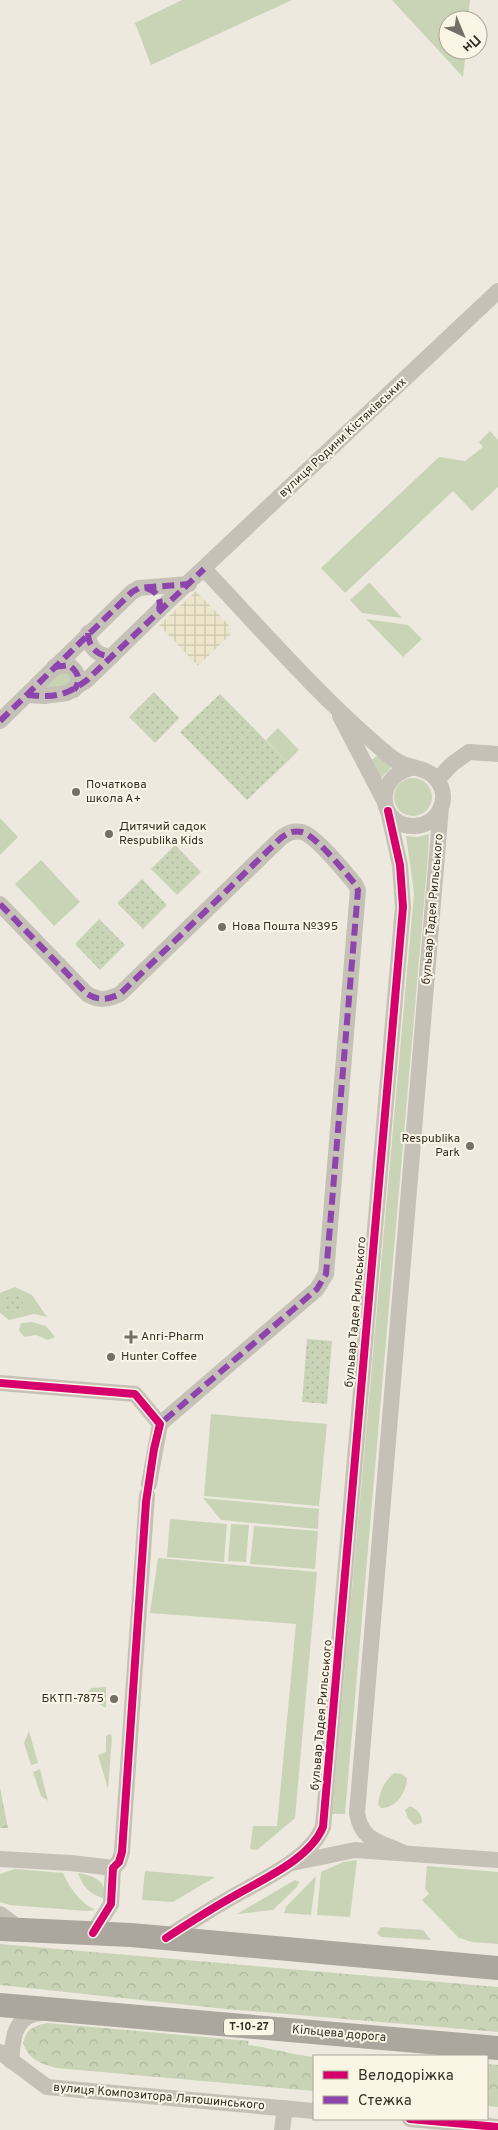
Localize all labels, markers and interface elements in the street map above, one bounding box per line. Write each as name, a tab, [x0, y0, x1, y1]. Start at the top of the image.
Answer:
north arrow	[438, 10, 488, 60]
text: Пн	[458, 31, 484, 56]
street label: вулиця Родини Кістяківських	[276, 374, 410, 502]
place label: Початкова школа А+	[86, 777, 146, 807]
marker: Початкова школа А+	[70, 786, 82, 798]
place label: Дитячий садок Respublika Kids	[119, 819, 207, 849]
marker: Дитячий садок Respublika Kids	[103, 828, 115, 840]
street label: бульвар Тадея Рильського	[418, 833, 448, 985]
place label: Нова Пошта №395	[232, 919, 338, 935]
marker: Нова Пошта №395	[216, 921, 228, 933]
place label: Respublika Park	[401, 1131, 460, 1161]
marker: Respublika Park	[464, 1140, 476, 1152]
street label: бульвар Тадея Рильського	[341, 1236, 371, 1388]
place label: Anri-Pharm	[141, 1329, 204, 1345]
marker: Anri-Pharm	[125, 1331, 137, 1343]
place label: Hunter Coffee	[121, 1349, 197, 1365]
marker: Hunter Coffee	[105, 1351, 117, 1363]
street label: бульвар Тадея Рильського	[307, 1639, 337, 1791]
place label: БКТП-7875	[42, 1691, 104, 1707]
marker: БКТП-7875	[108, 1693, 120, 1705]
road number: Т-10-27	[224, 2018, 274, 2035]
street label: Кільцева дорога	[291, 2022, 387, 2046]
legend	[313, 2055, 488, 2120]
text: Велодоріжка	[358, 2067, 454, 2086]
street label: вулиця Композитора Лятошинського	[53, 2080, 266, 2114]
text: Стежка	[358, 2092, 412, 2111]

